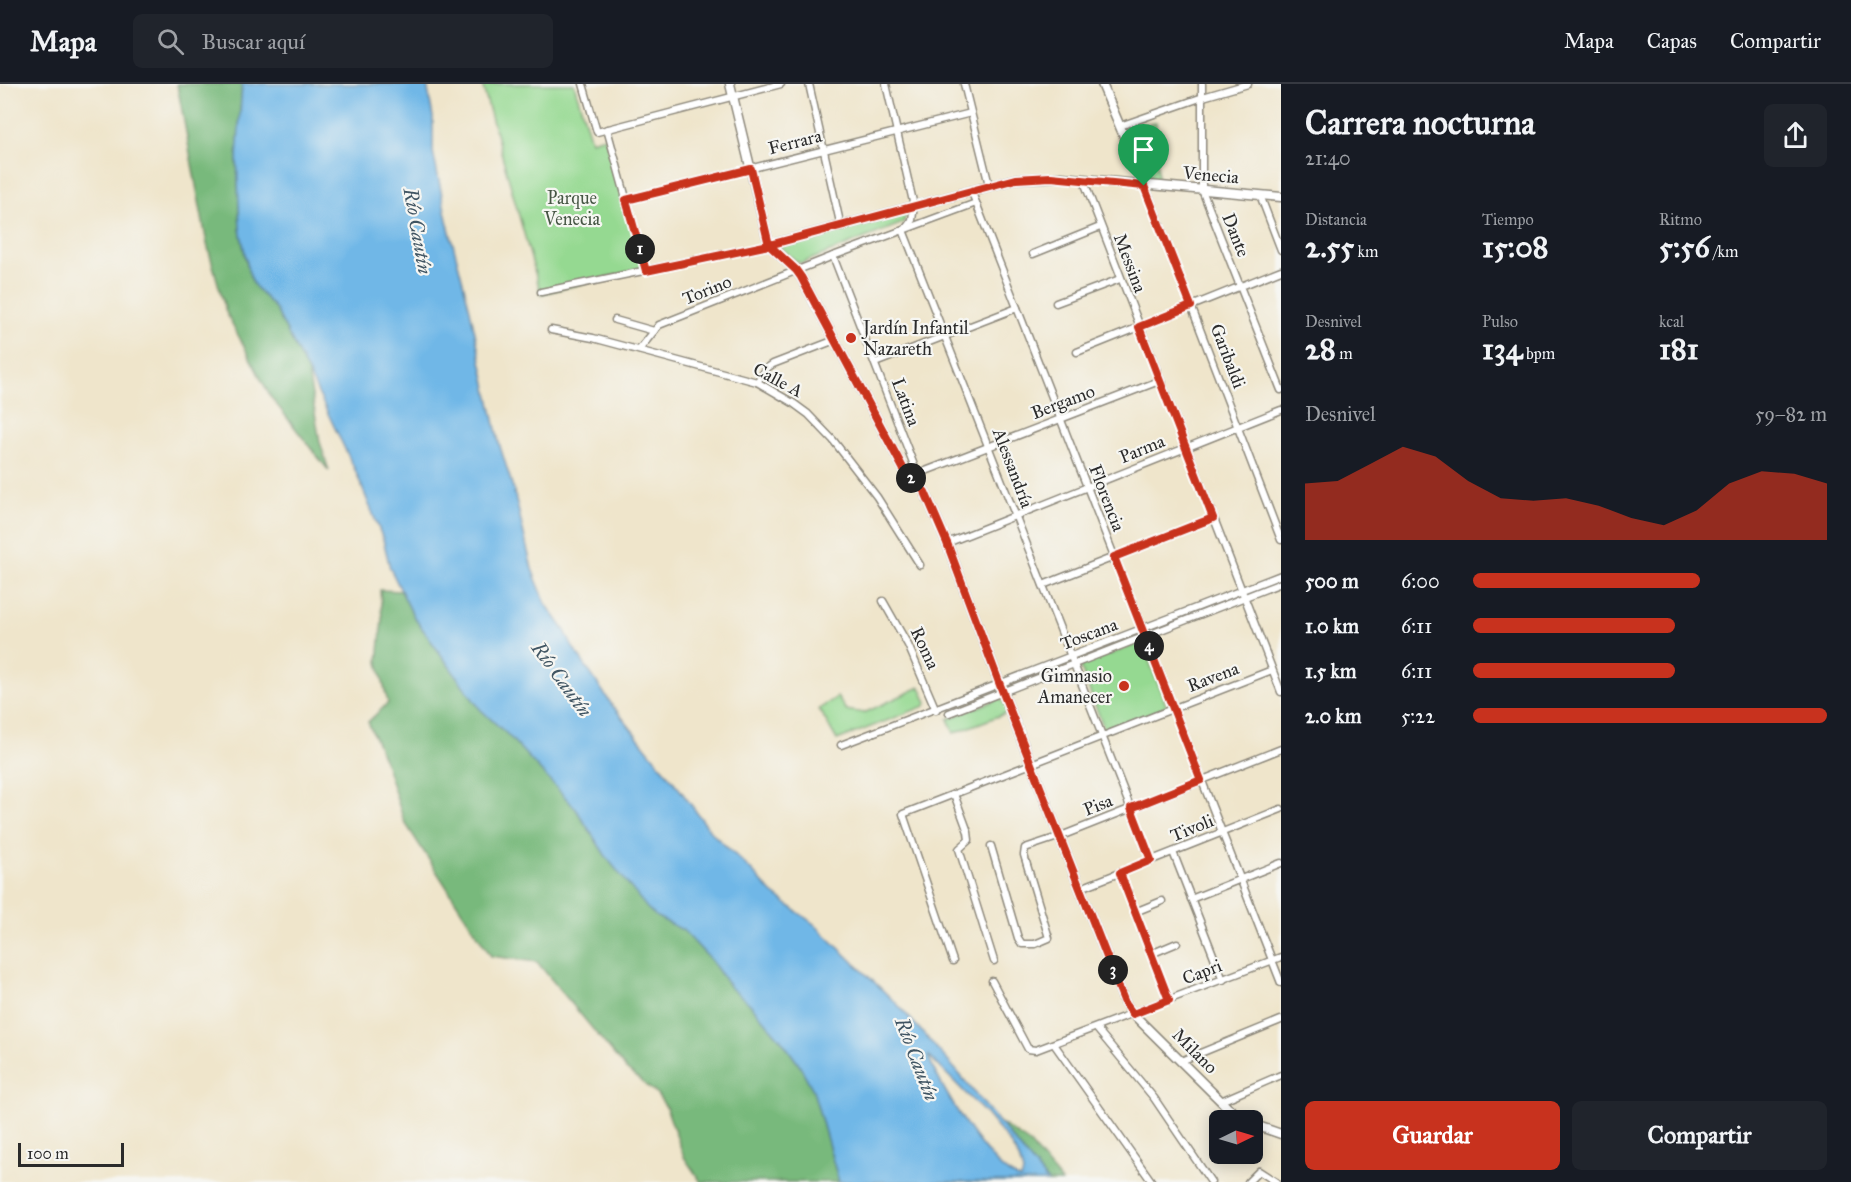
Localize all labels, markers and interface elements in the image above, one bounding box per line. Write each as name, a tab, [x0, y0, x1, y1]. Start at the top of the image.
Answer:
search box	[133, 14, 553, 68]
text: Mapa	[30, 24, 97, 59]
icon: search	[154, 25, 187, 58]
text: Buscar aquí	[202, 28, 305, 55]
text: Mapa	[1564, 28, 1614, 54]
text: Capas	[1647, 28, 1697, 54]
text: Compartir	[1730, 28, 1821, 54]
text: Carrera nocturna	[1305, 103, 1535, 143]
button: share	[1764, 104, 1827, 167]
pin	[1118, 124, 1169, 186]
street label: Ferrara	[766, 125, 824, 159]
icon: arrive	[1127, 133, 1160, 166]
text: 21:40	[1305, 146, 1351, 170]
street label: Venecia	[1181, 162, 1240, 188]
water label: Río Cautín	[398, 185, 437, 277]
park label: Parque Venecia	[543, 187, 600, 230]
street label: Dante	[1217, 210, 1255, 260]
text: Distancia	[1305, 210, 1367, 229]
text: Tiempo	[1482, 210, 1534, 229]
text: Ritmo	[1659, 210, 1702, 229]
text: 2.55	[1305, 229, 1354, 265]
text: 15:08	[1482, 229, 1549, 265]
text: 5:56	[1659, 229, 1710, 265]
street label: Messina	[1109, 230, 1151, 296]
pin: 1	[625, 234, 655, 264]
text: 1	[637, 239, 643, 258]
text: km	[1354, 242, 1378, 261]
text: /km	[1710, 242, 1738, 261]
street label: Torino	[679, 270, 735, 310]
text: Desnivel	[1305, 312, 1361, 331]
text: Pulso	[1482, 312, 1518, 331]
text: kcal	[1659, 312, 1684, 331]
place label: Jardín Infantil Nazareth	[861, 317, 969, 360]
street label: Garibaldi	[1206, 321, 1250, 392]
marker: Jardín Infantil Nazareth	[844, 331, 858, 345]
text: 28	[1305, 331, 1336, 367]
text: 134	[1482, 331, 1523, 367]
text: 181	[1659, 331, 1699, 367]
text: m	[1336, 344, 1353, 363]
text: bpm	[1523, 344, 1555, 363]
street label: Calle A	[749, 358, 807, 402]
street label: Latina	[887, 375, 925, 429]
street label: Bergamo	[1028, 380, 1098, 425]
text: Desnivel	[1305, 402, 1376, 426]
text: 59–82 m	[1755, 402, 1827, 426]
street label: Alessandría	[987, 424, 1038, 511]
street label: Parma	[1116, 430, 1168, 468]
street label: Florencia	[1084, 462, 1130, 535]
pin: 2	[896, 463, 926, 493]
text: 2	[907, 468, 915, 487]
text: 500 m	[1305, 569, 1359, 593]
text: 6:00	[1401, 569, 1440, 593]
street label: Toscana	[1057, 613, 1121, 655]
text: 1.0 km	[1305, 614, 1359, 638]
text: 6:11	[1401, 614, 1432, 638]
street label: Roma	[906, 623, 945, 673]
pin: 4	[1134, 631, 1164, 661]
water label: Río Cautín	[526, 636, 598, 722]
text: 4	[1145, 636, 1153, 655]
street label: Ravena	[1184, 657, 1242, 697]
text: 1.5 km	[1305, 659, 1356, 683]
text: 6:11	[1401, 659, 1432, 683]
place label: Gimnasio Amanecer	[1037, 665, 1112, 708]
marker: Gimnasio Amanecer	[1117, 679, 1131, 693]
text: 2.0 km	[1305, 704, 1361, 728]
text: 5:22	[1401, 704, 1435, 728]
street label: Pisa	[1080, 789, 1116, 821]
street label: Tivoli	[1167, 809, 1217, 847]
street label: Capri	[1179, 954, 1225, 990]
pin: 3	[1098, 955, 1128, 985]
text: 3	[1110, 960, 1116, 979]
water label: Río Cautín	[890, 1013, 944, 1104]
street label: Milano	[1168, 1024, 1222, 1078]
button: Guardar	[1305, 1101, 1560, 1170]
button: Compartir	[1572, 1101, 1827, 1170]
north arrow	[1209, 1110, 1263, 1164]
map controls	[1209, 1110, 1263, 1164]
scale bar	[18, 1140, 124, 1168]
text: 100 m	[27, 1144, 69, 1163]

